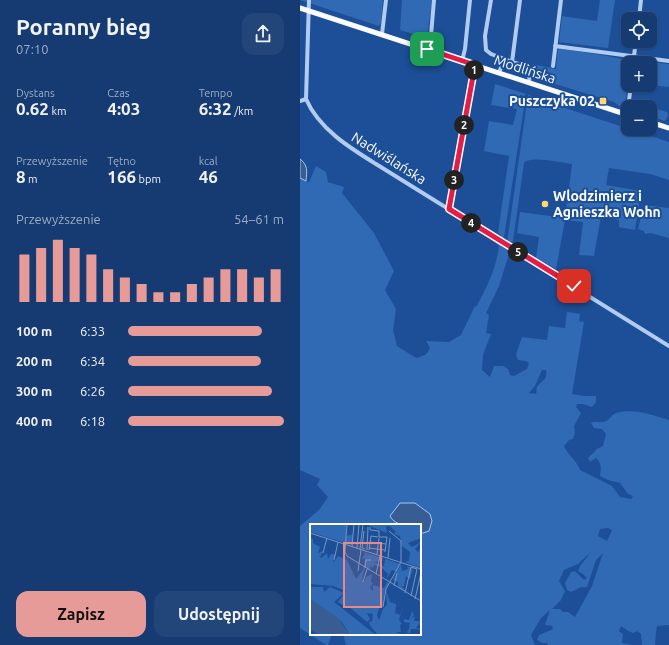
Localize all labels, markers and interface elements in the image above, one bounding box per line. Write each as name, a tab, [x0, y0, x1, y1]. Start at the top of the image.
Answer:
map controls	[621, 12, 657, 136]
button: locate	[621, 12, 657, 48]
button: share	[242, 13, 284, 55]
text: Poranny bieg	[16, 14, 151, 39]
pin	[410, 32, 444, 66]
icon: arrive	[416, 38, 438, 60]
text: 07:10	[16, 42, 49, 56]
street label: Modlińska	[492, 52, 558, 86]
button: +	[621, 56, 657, 92]
pin: 1	[464, 60, 484, 80]
text: 1	[471, 64, 477, 76]
text: Dystans	[16, 87, 55, 99]
text: Czas	[107, 87, 130, 99]
text: Tempo	[199, 87, 233, 99]
place label: Puszczyka 02	[509, 93, 595, 109]
marker: Puszczyka 02	[598, 96, 608, 106]
text: 0.62	[16, 99, 49, 118]
text: 4:03	[107, 99, 140, 118]
text: 6:32	[199, 99, 232, 118]
button: −	[621, 100, 657, 136]
text: km	[49, 105, 67, 117]
text: /km	[232, 105, 253, 117]
pin: 2	[454, 115, 474, 135]
text: 2	[461, 119, 467, 131]
street label: Nadwiślańska	[349, 129, 429, 187]
text: Przewyższenie	[16, 155, 88, 167]
text: Tętno	[107, 155, 136, 167]
text: kcal	[199, 155, 218, 167]
text: 8	[16, 167, 26, 186]
text: 166	[107, 167, 136, 186]
text: 46	[199, 167, 218, 186]
pin: 3	[444, 170, 464, 190]
text: m	[26, 173, 38, 185]
text: bpm	[136, 173, 161, 185]
text: 3	[451, 174, 457, 186]
place label: Wlodzimierz i Agnieszka Wohn	[553, 188, 661, 220]
marker: Wlodzimierz i Agnieszka Wohn	[540, 199, 550, 209]
text: Przewyższenie	[16, 212, 101, 226]
text: 54–61 m	[234, 212, 284, 226]
pin: 4	[461, 213, 481, 233]
text: 4	[468, 217, 474, 229]
pin: 5	[508, 242, 528, 262]
text: 5	[515, 246, 521, 258]
pin	[557, 269, 591, 303]
icon: check	[563, 275, 585, 297]
text: 100 m	[16, 324, 52, 338]
text: 6:33	[80, 324, 105, 338]
text: 200 m	[16, 354, 52, 368]
text: 6:34	[80, 354, 105, 368]
text: 300 m	[16, 384, 52, 398]
text: 6:26	[80, 384, 105, 398]
text: 400 m	[16, 414, 52, 428]
text: 6:18	[80, 414, 105, 428]
inset map	[310, 524, 421, 635]
button: Zapisz	[16, 591, 146, 637]
button: Udostępnij	[154, 591, 284, 637]

